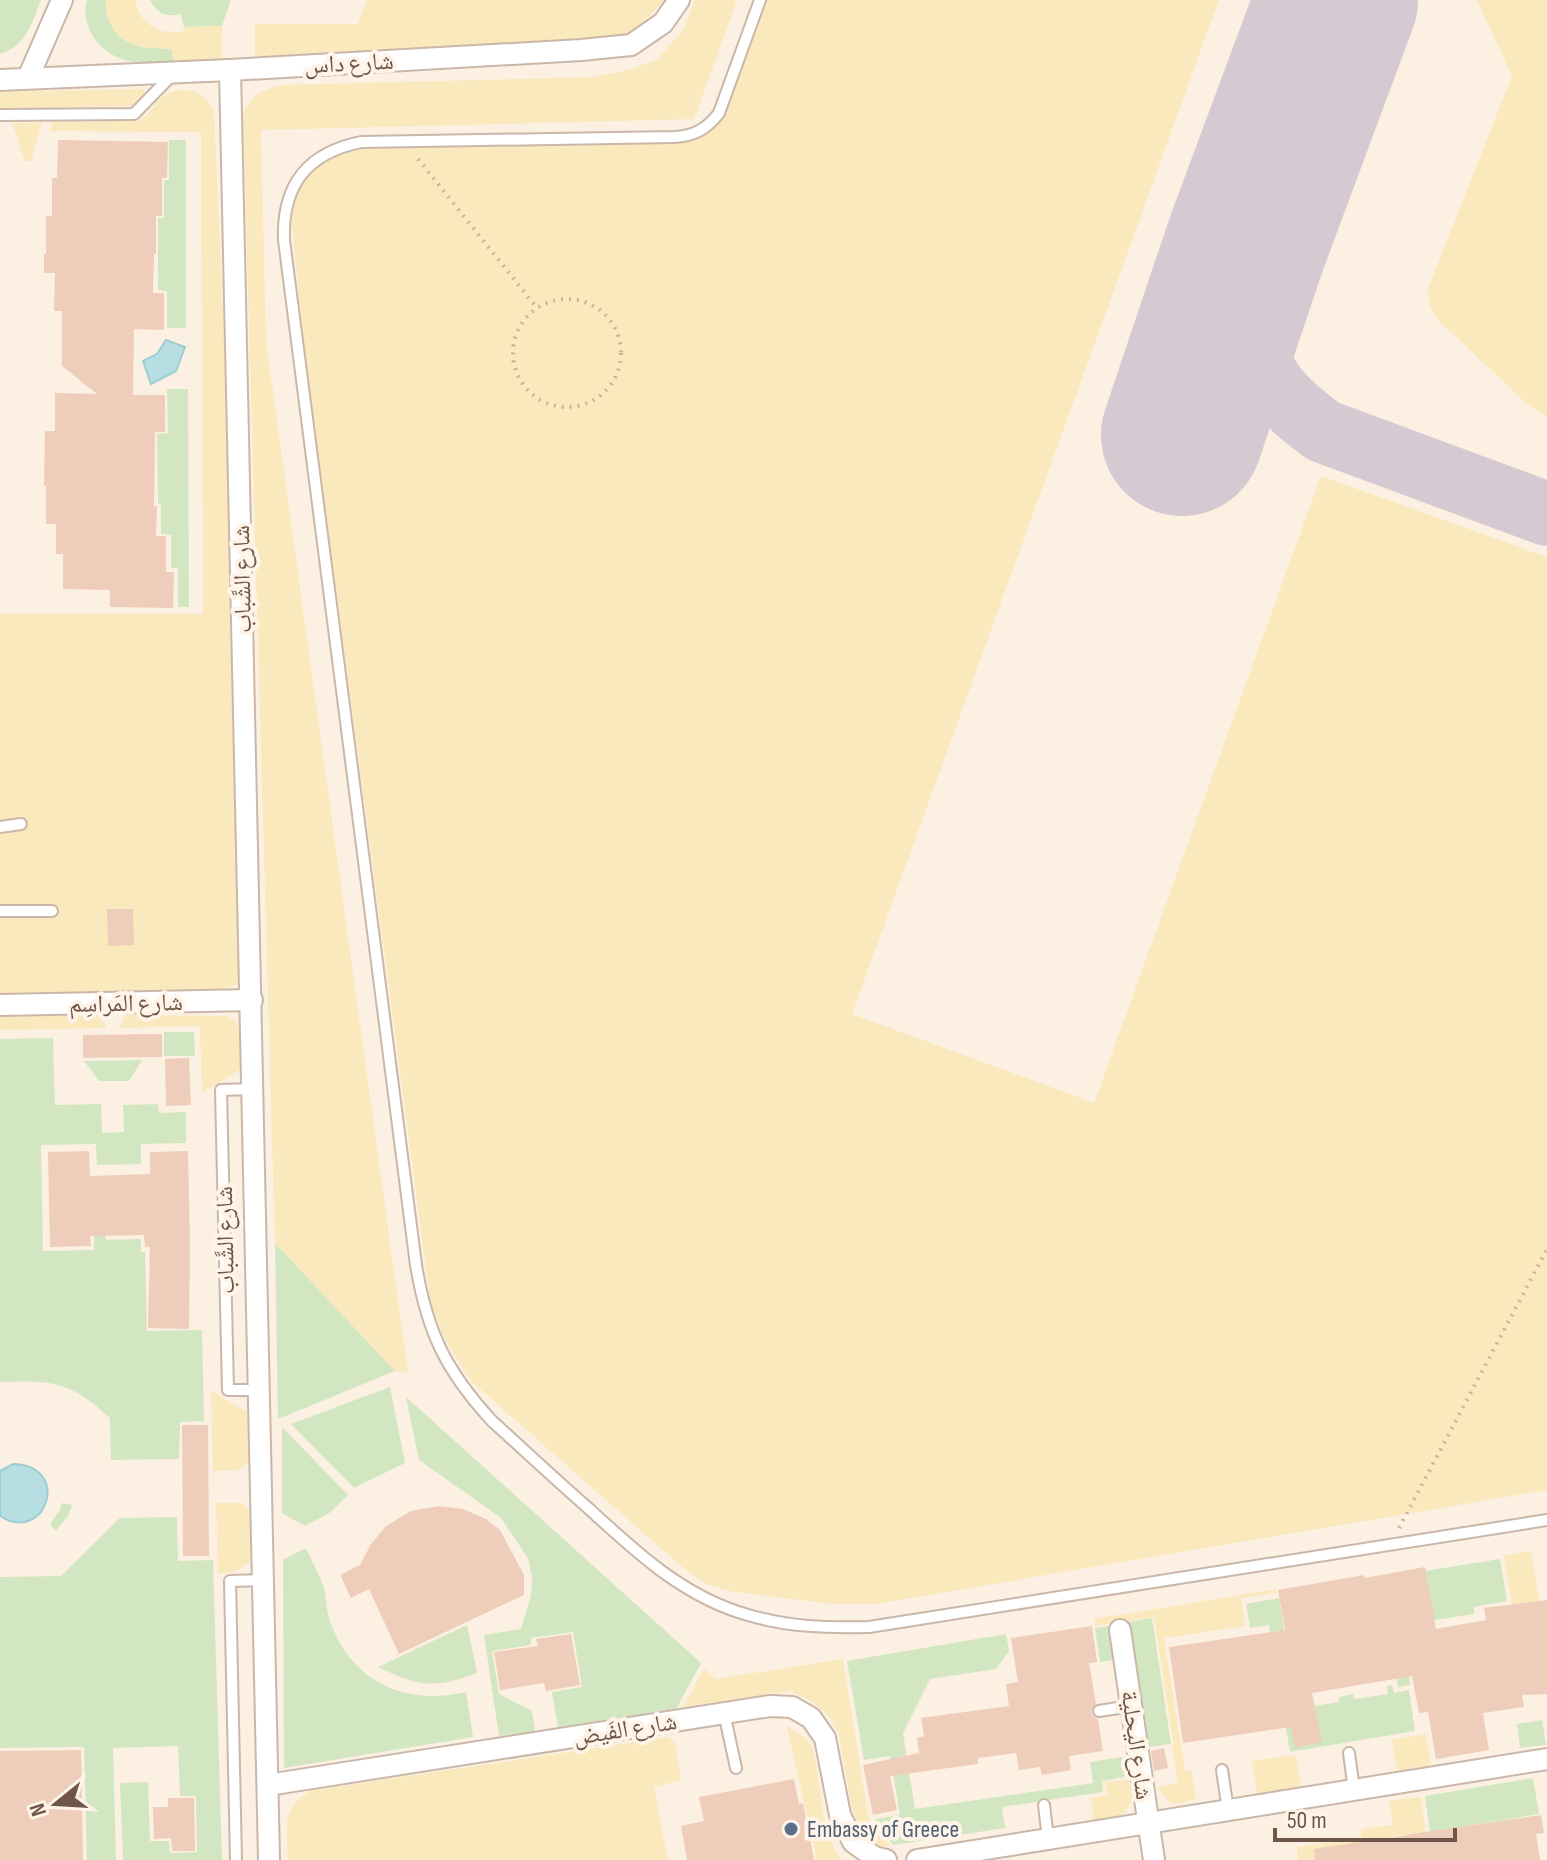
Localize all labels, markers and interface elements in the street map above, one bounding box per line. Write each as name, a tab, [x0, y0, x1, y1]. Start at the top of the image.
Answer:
street label: شارع داس	[304, 47, 394, 80]
street label: شارع الشَّباب	[227, 525, 258, 633]
street label: شارع المَراسِم	[69, 988, 183, 1020]
street label: شارع الشَّباب	[210, 1186, 241, 1294]
street label: شارع اليحلية	[1114, 1688, 1159, 1802]
street label: شارع الفَيض	[571, 1707, 679, 1752]
north arrow	[16, 1764, 96, 1844]
scale bar	[1275, 1792, 1455, 1842]
text: N	[24, 1800, 53, 1819]
text: 50 m	[1287, 1806, 1327, 1835]
place label: Embassy of Greece	[807, 1815, 959, 1844]
marker: Embassy of Greece	[782, 1820, 800, 1838]

